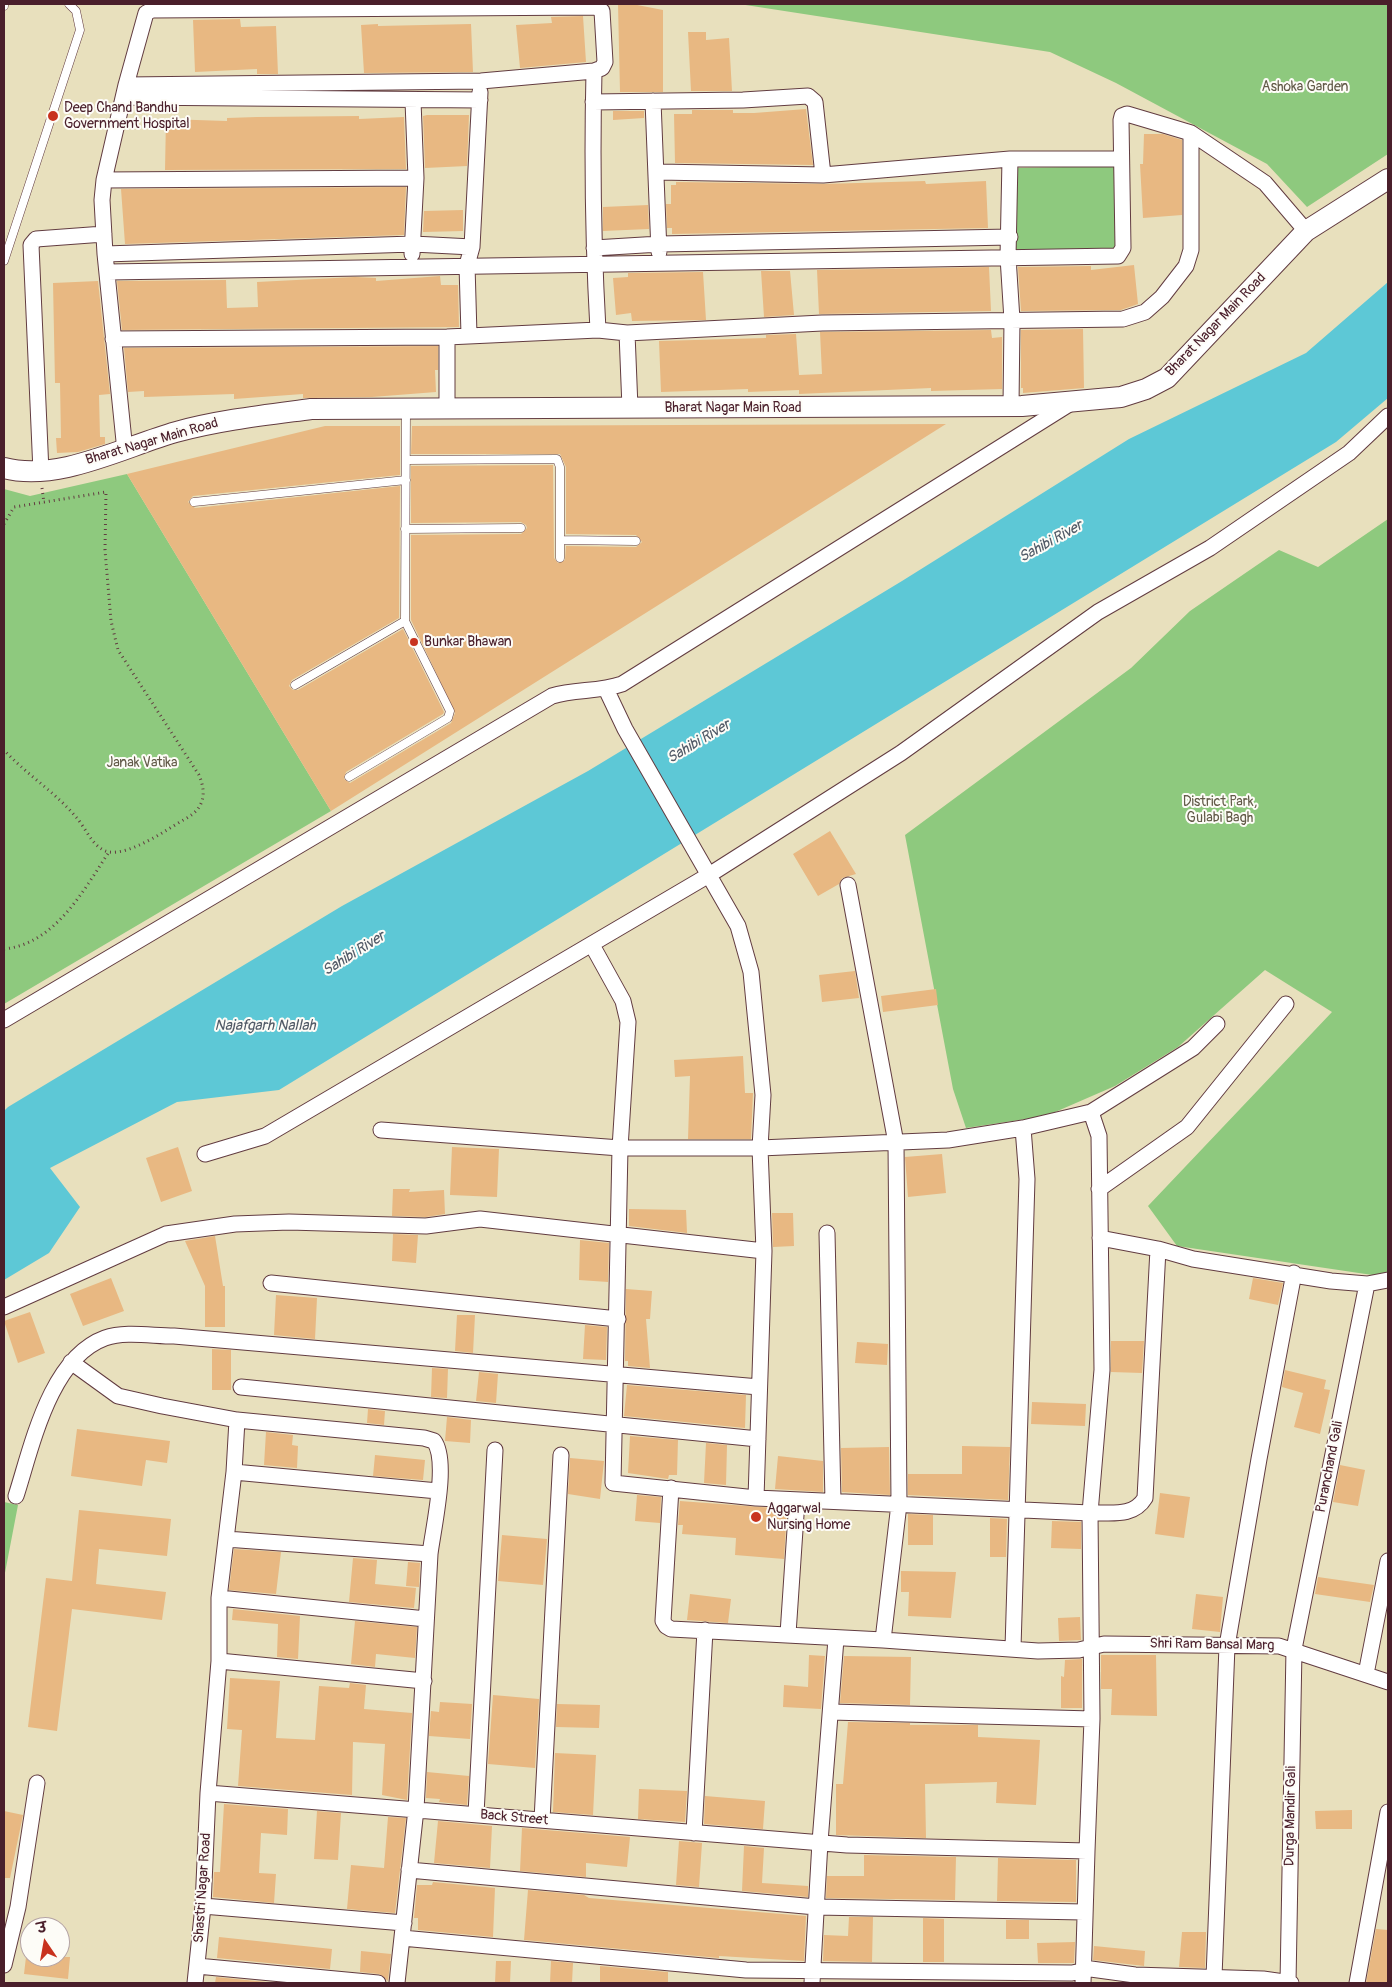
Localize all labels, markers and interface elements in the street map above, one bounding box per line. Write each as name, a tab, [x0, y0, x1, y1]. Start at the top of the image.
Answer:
park label: Ashoka Garden	[1262, 79, 1348, 95]
place label: Deep Chand Bandhu Government Hospital	[64, 100, 190, 132]
marker: Deep Chand Bandhu Government Hospital	[46, 109, 60, 123]
street label: Bharat Nagar Main Road	[1162, 270, 1270, 380]
street label: Bharat Nagar Main Road	[664, 400, 802, 416]
street label: Bharat Nagar Main Road	[84, 415, 220, 469]
water label: Sahibi River	[1016, 517, 1086, 567]
place label: Bunkar Bhawan	[424, 634, 512, 650]
marker: Bunkar Bhawan	[408, 636, 420, 648]
water label: Sahibi River	[664, 716, 734, 768]
park label: Janak Vatika	[106, 755, 178, 771]
park label: District Park, Gulabi Bagh	[1183, 794, 1257, 826]
water label: Sahibi River	[319, 928, 389, 980]
water label: Najafgarh Nallah	[214, 1017, 316, 1035]
street label: Puranchand Gali	[1313, 1420, 1347, 1514]
place label: Aggarwal Nursing Home	[767, 1501, 850, 1534]
marker: Aggarwal Nursing Home	[749, 1510, 763, 1524]
street label: Shri Ram Bansal Marg	[1149, 1636, 1275, 1654]
street label: Durga Mandir Gali	[1282, 1766, 1300, 1866]
street label: Back Street	[479, 1807, 549, 1829]
street label: Shastri Nagar Road	[191, 1832, 215, 1944]
north arrow	[20, 1917, 70, 1967]
text: उ	[36, 1919, 48, 1937]

